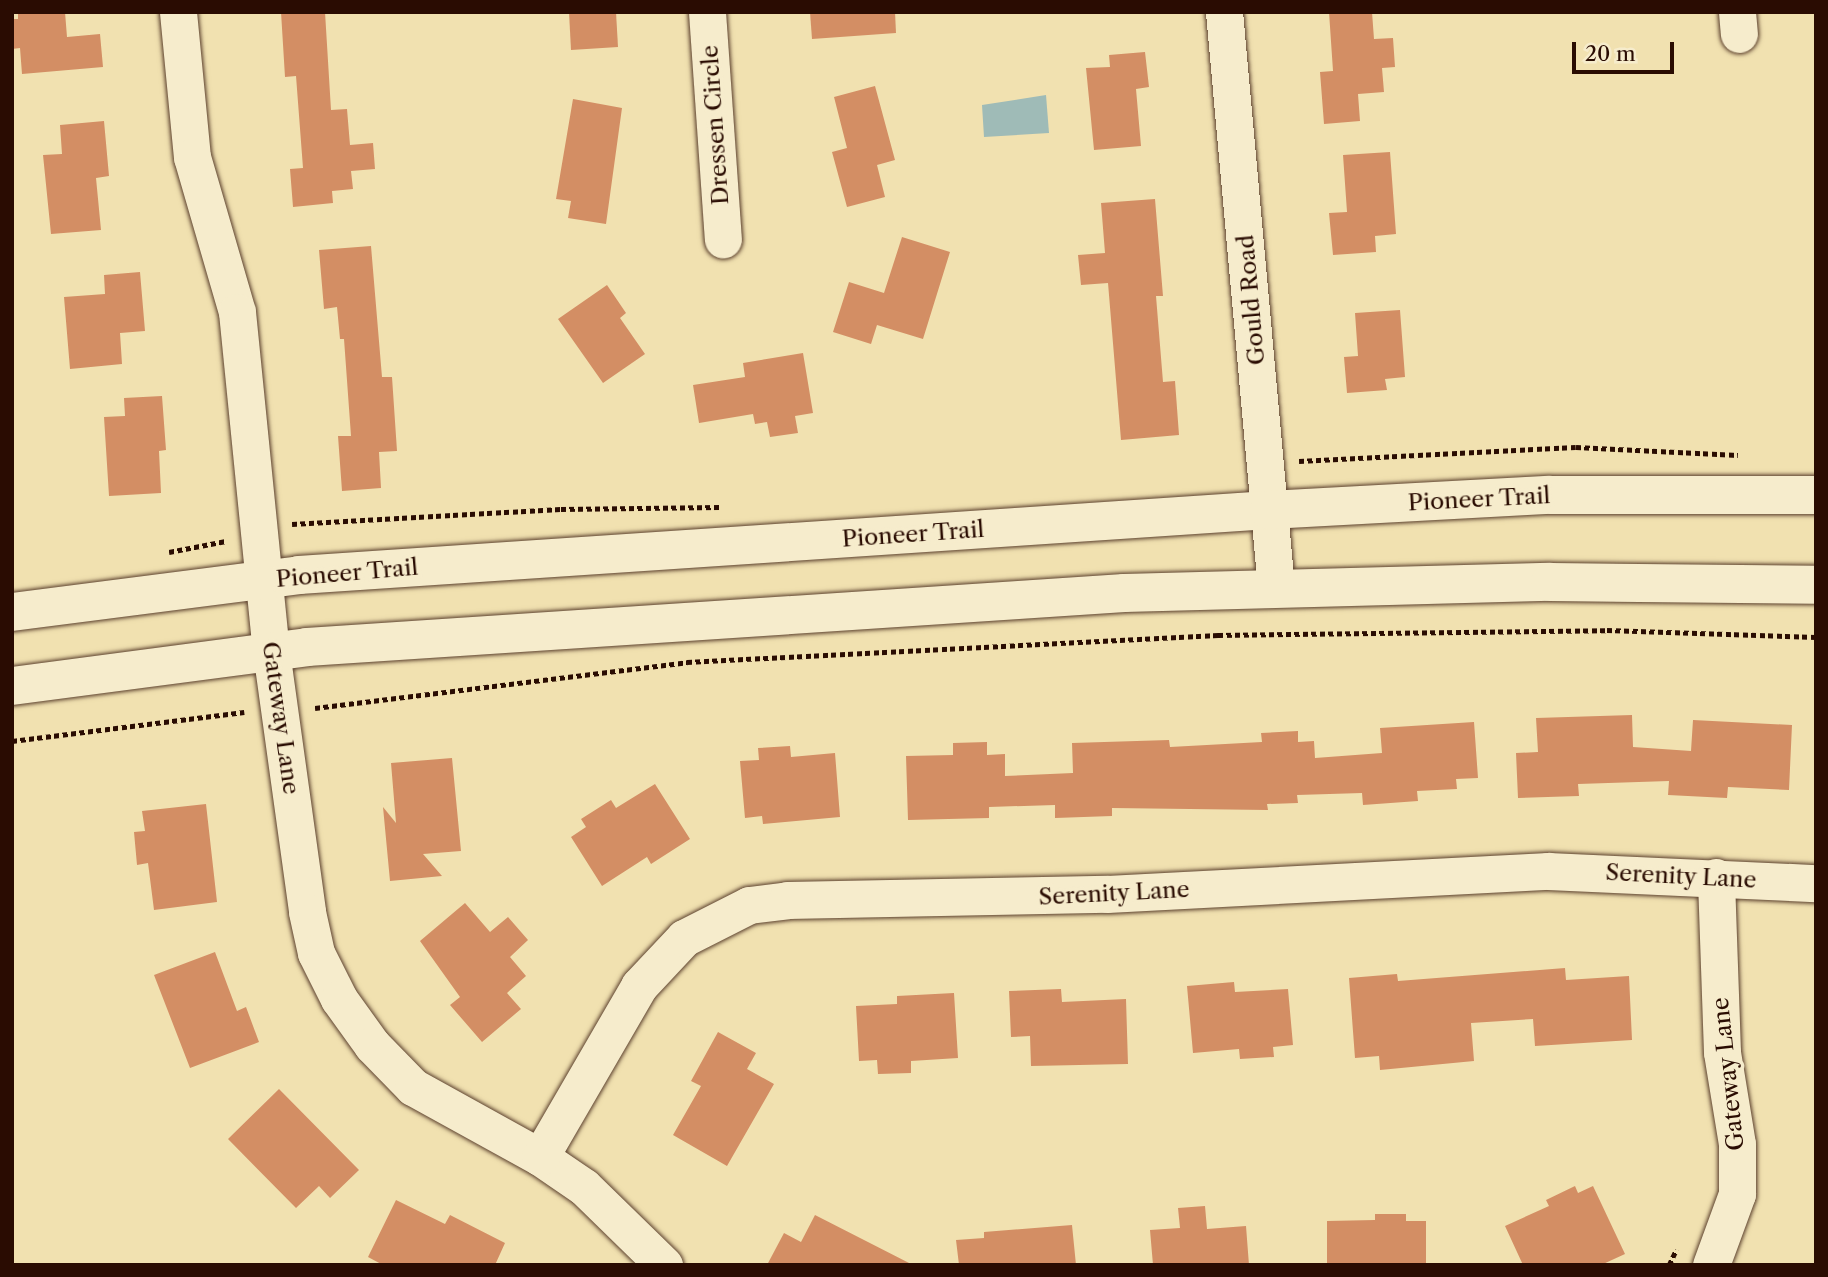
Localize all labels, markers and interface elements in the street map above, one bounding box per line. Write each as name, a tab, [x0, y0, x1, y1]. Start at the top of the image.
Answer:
scale bar	[1576, 28, 1678, 72]
text: 20 m	[1585, 41, 1636, 66]
street label: Dressen Circle	[696, 44, 734, 206]
street label: Gould Road	[1232, 234, 1270, 366]
street label: Pioneer Trail	[1407, 481, 1551, 517]
street label: Pioneer Trail	[840, 515, 986, 553]
street label: Pioneer Trail	[274, 553, 420, 593]
street label: Gateway Lane	[257, 640, 305, 796]
street label: Serenity Lane	[1604, 858, 1758, 894]
street label: Serenity Lane	[1037, 875, 1191, 911]
street label: Gateway Lane	[1706, 996, 1750, 1152]

